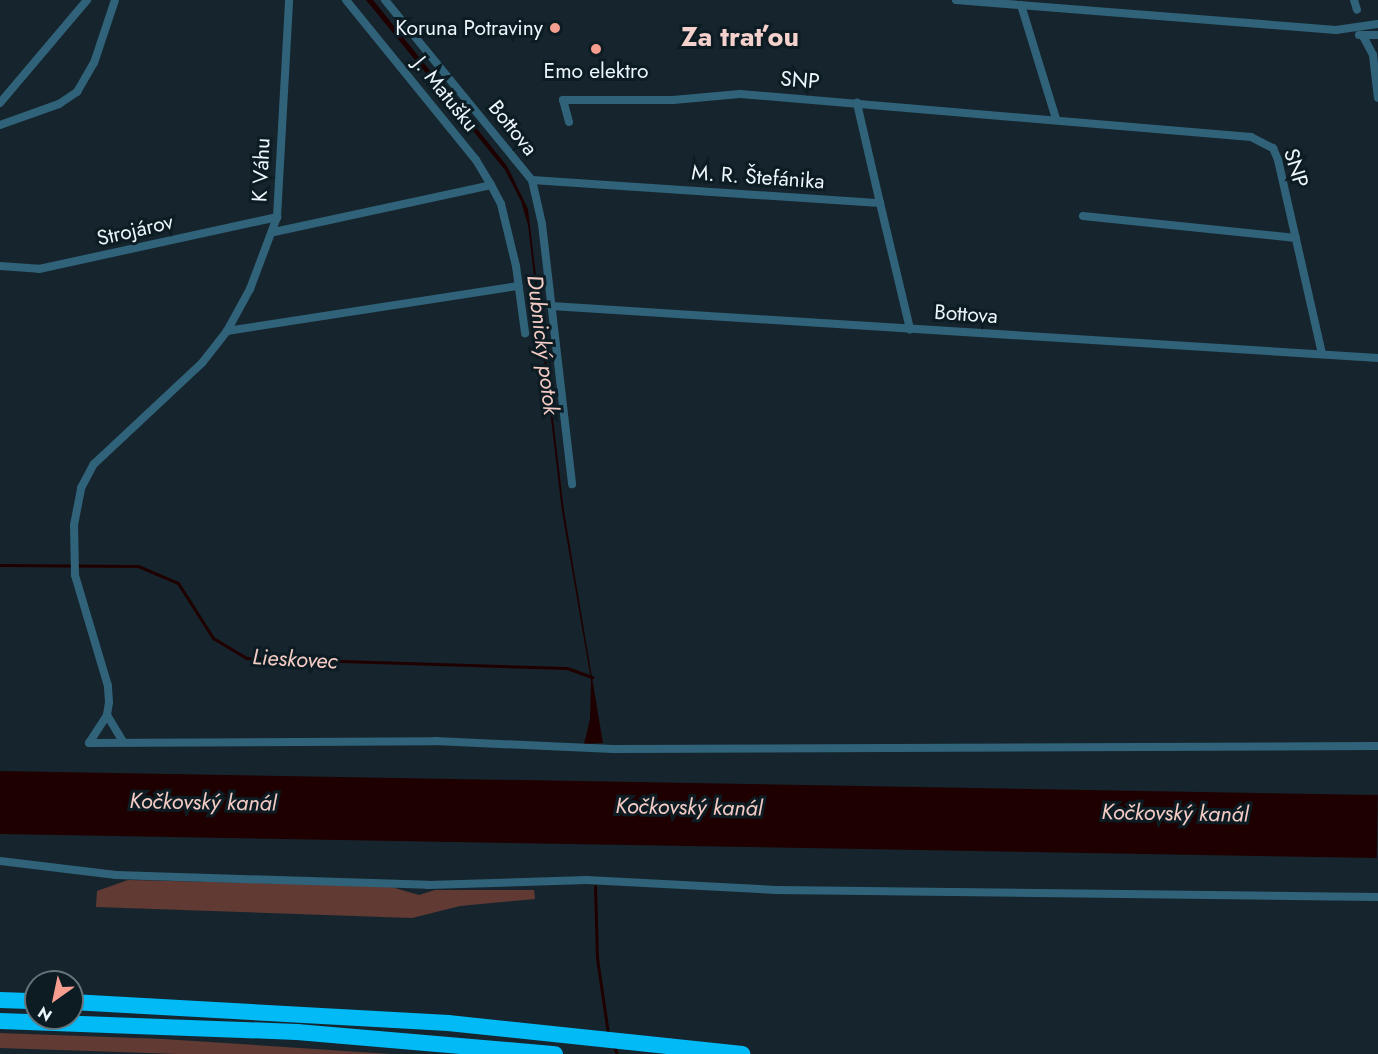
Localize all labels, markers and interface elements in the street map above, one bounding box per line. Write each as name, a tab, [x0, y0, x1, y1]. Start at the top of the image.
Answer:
place label: Koruna Potraviny	[395, 15, 543, 41]
marker: Koruna Potraviny	[548, 21, 562, 35]
district label: Za traťou	[681, 21, 799, 53]
marker: Emo elektro	[589, 42, 603, 56]
street label: J. Matušku	[408, 51, 484, 137]
place label: Emo elektro	[544, 58, 648, 84]
street label: SNP	[779, 66, 821, 94]
street label: Bottova	[483, 95, 543, 161]
street label: K Váhu	[247, 137, 275, 203]
street label: SNP	[1278, 146, 1314, 190]
street label: M. R. Štefánika	[691, 160, 825, 194]
street label: Strojárov	[94, 209, 176, 251]
water label: Dubnický potok	[521, 274, 565, 416]
street label: Bottova	[933, 299, 999, 329]
water label: Lieskovec	[252, 644, 338, 674]
water label: Kočkovský kanál	[129, 788, 277, 816]
water label: Kočkovský kanál	[615, 793, 763, 821]
water label: Kočkovský kanál	[1101, 799, 1249, 827]
north arrow	[24, 970, 84, 1030]
text: N	[33, 1001, 57, 1027]

